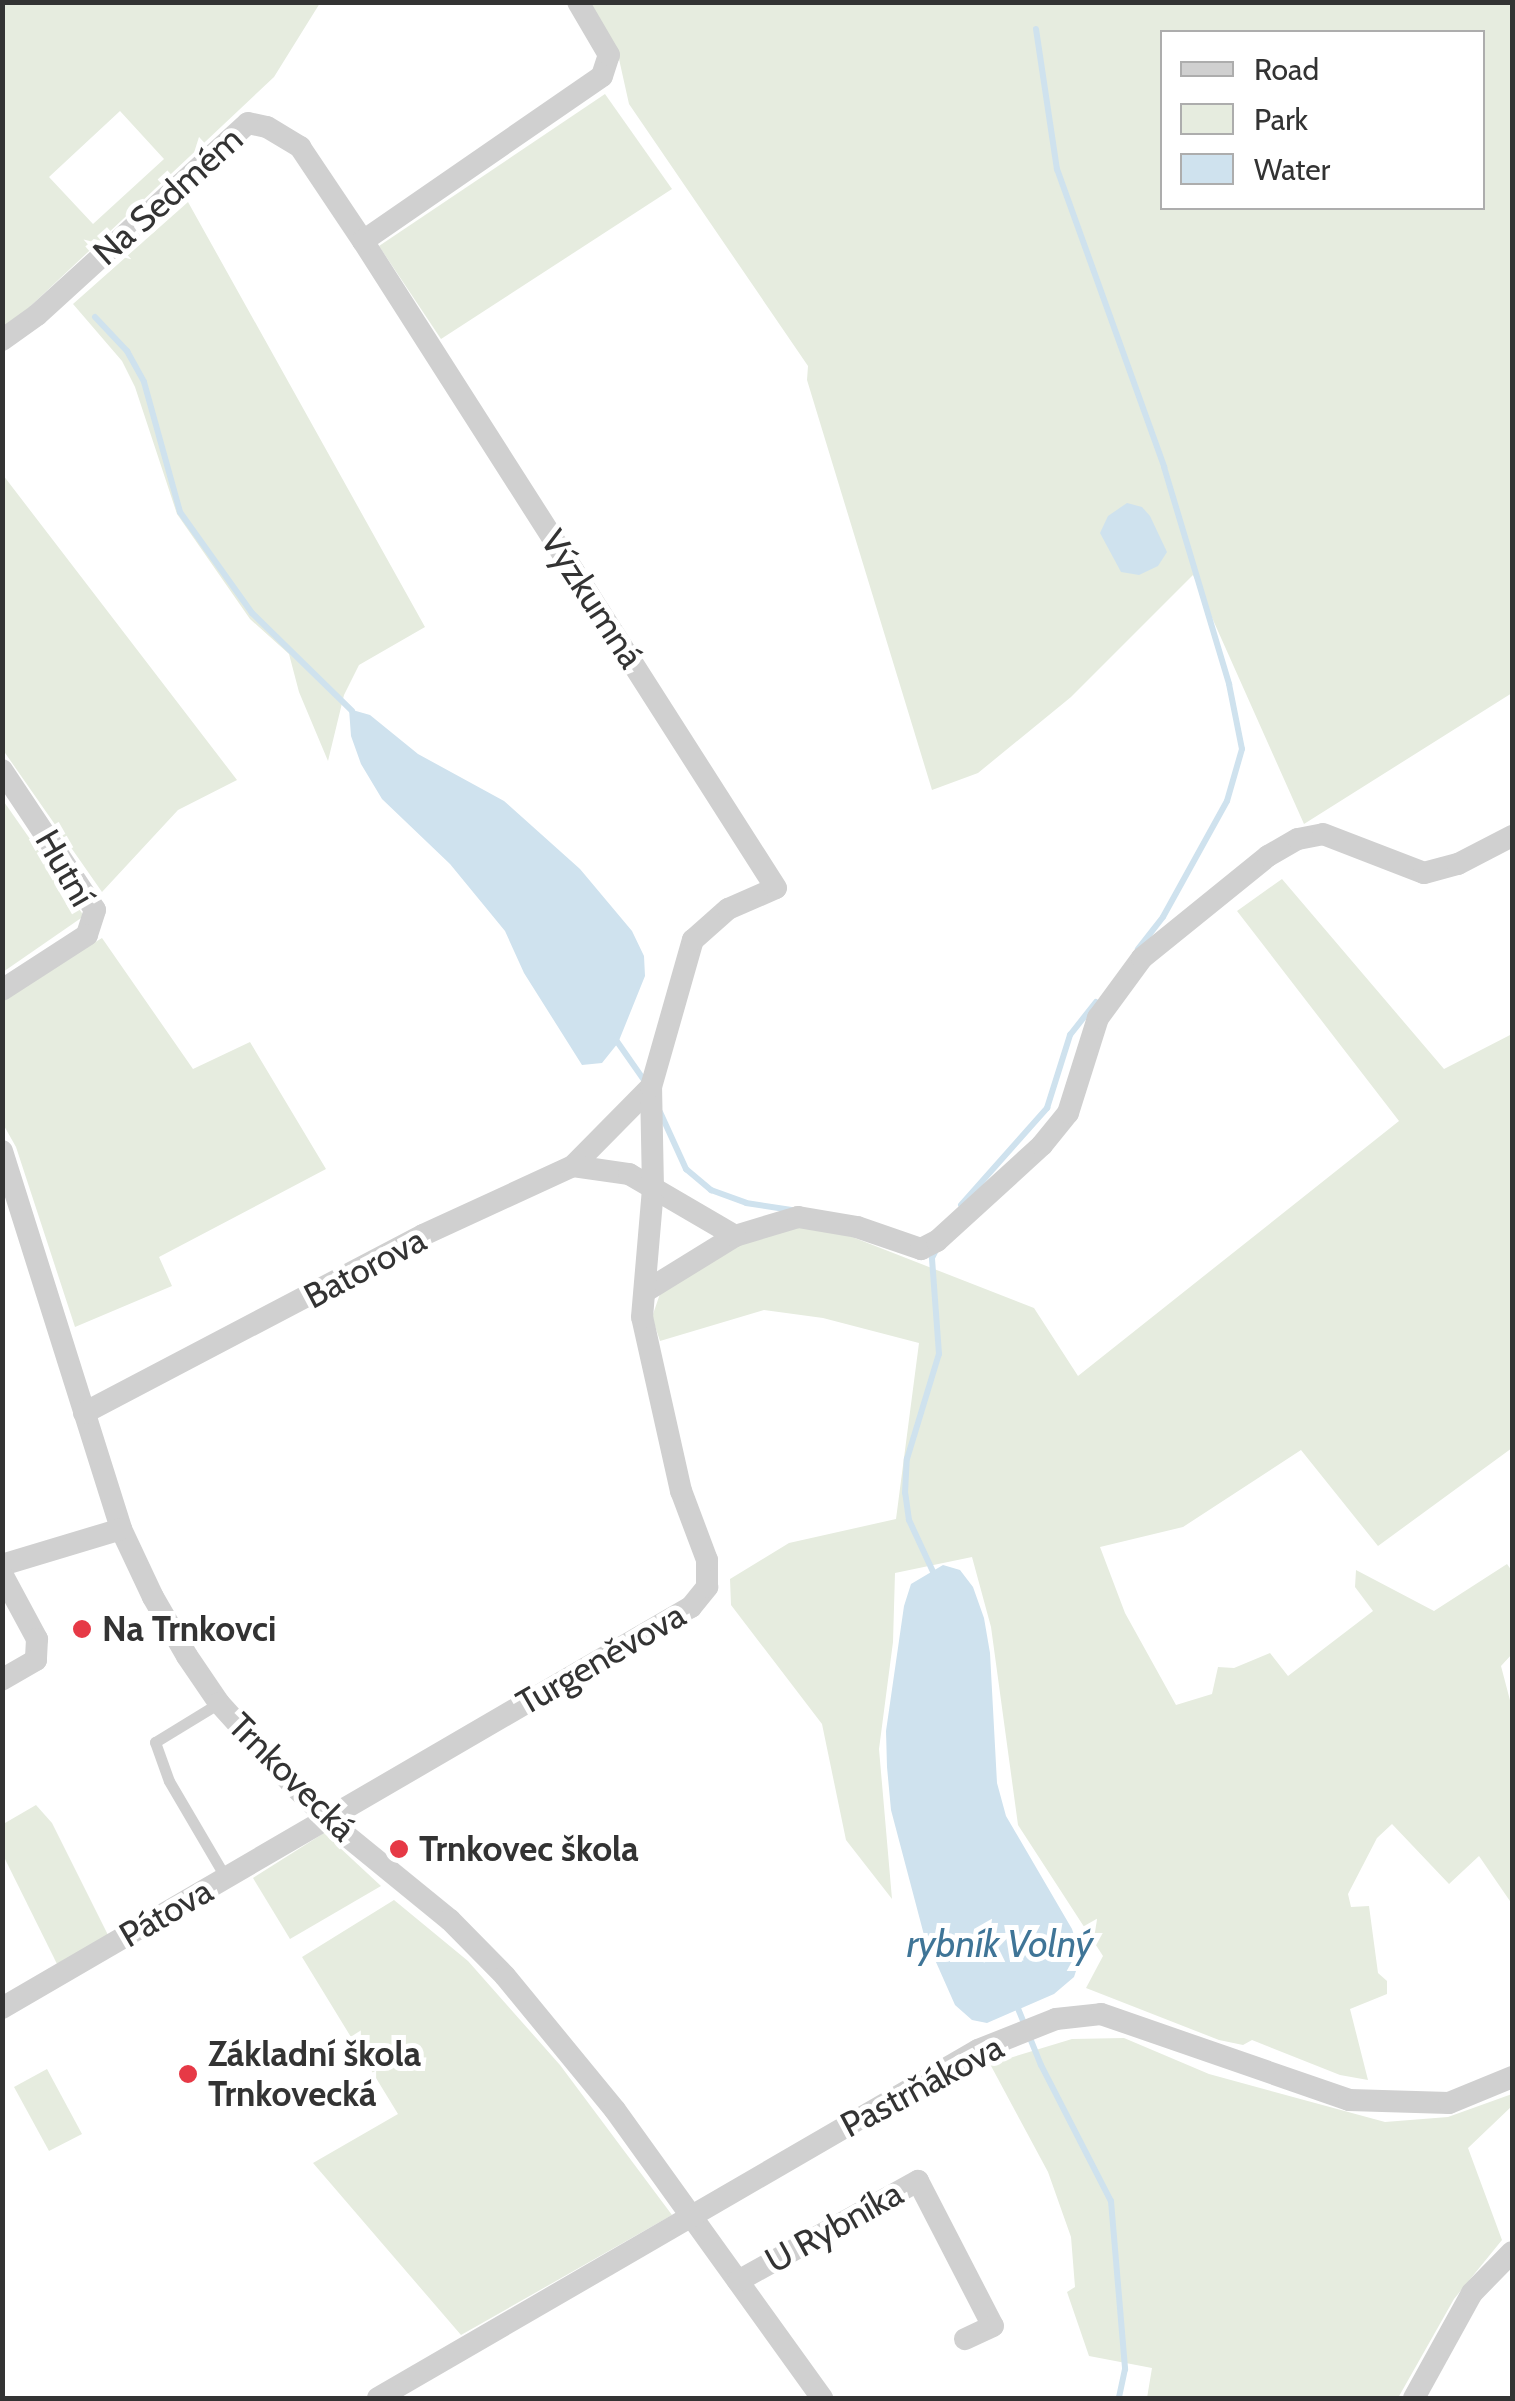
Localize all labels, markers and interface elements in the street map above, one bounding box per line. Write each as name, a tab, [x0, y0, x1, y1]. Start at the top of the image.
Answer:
legend	[1160, 30, 1485, 210]
text: Road	[1254, 51, 1319, 88]
text: Park	[1254, 101, 1308, 138]
street label: Na Sedmém	[85, 118, 251, 274]
text: Water	[1254, 151, 1330, 188]
street label: Výzkumná	[532, 522, 652, 676]
street label: Hutní	[26, 822, 104, 914]
street label: Batorova	[297, 1219, 433, 1317]
street label: Turgeněvova	[509, 1594, 693, 1724]
place label: Na Trnkovci	[102, 1608, 276, 1650]
marker: Na Trnkovci	[71, 1618, 93, 1640]
street label: Trnkovecká	[219, 1704, 365, 1850]
place label: Trnkovec škola	[419, 1828, 639, 1870]
marker: Trnkovec škola	[388, 1838, 410, 1860]
street label: Pátova	[112, 1870, 220, 1956]
water label: rybník Volný	[907, 1921, 1093, 1967]
street label: Pastrňákova	[834, 2026, 1010, 2146]
place label: Základní škola Trnkovecká	[208, 2033, 421, 2115]
marker: Základní škola Trnkovecká	[177, 2063, 199, 2085]
street label: U Rybníka	[758, 2172, 910, 2282]

